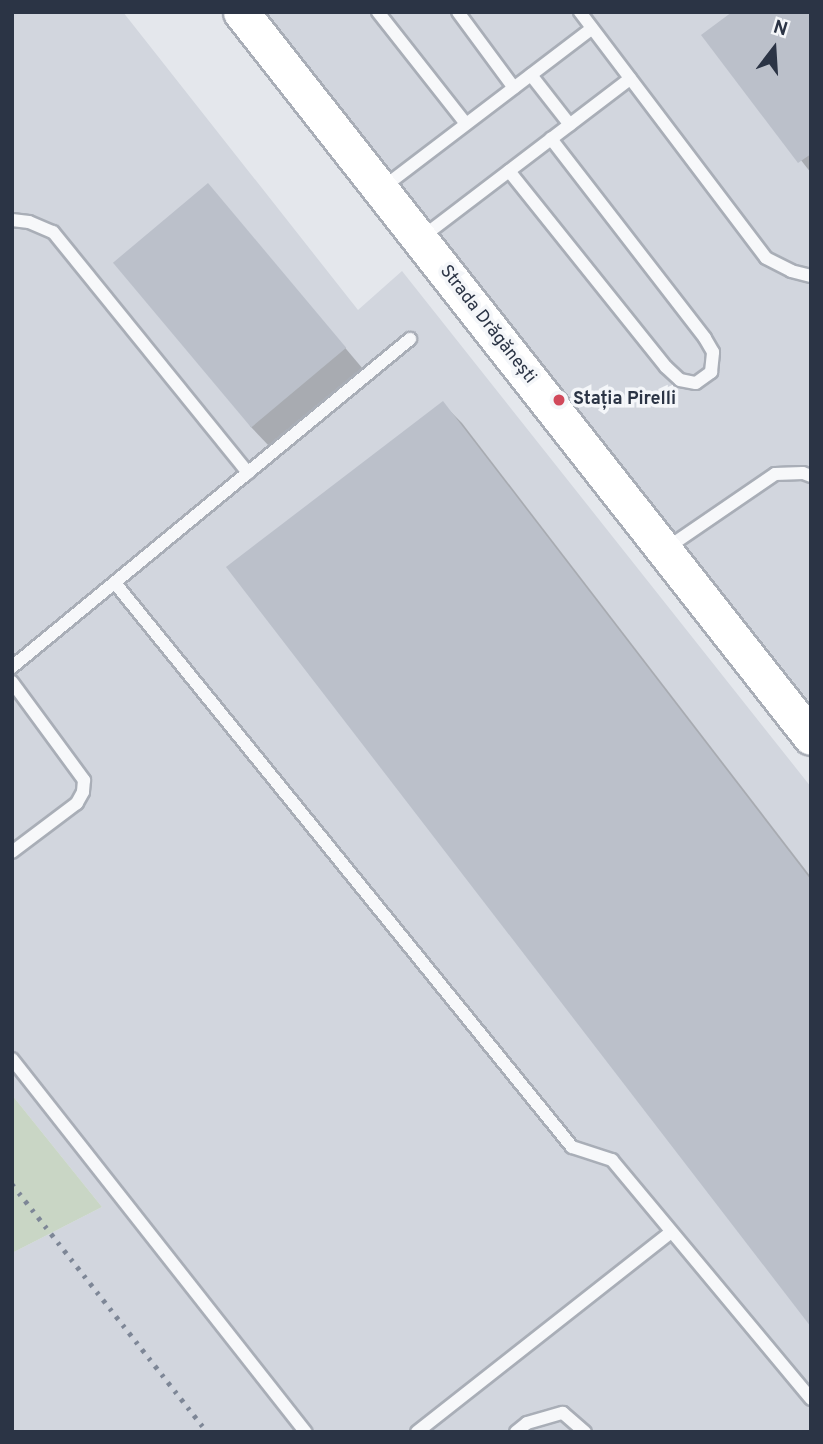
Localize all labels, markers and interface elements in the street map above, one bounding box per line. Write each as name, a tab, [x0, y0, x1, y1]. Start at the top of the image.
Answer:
north arrow	[739, 14, 809, 84]
text: N	[770, 15, 790, 42]
street label: Strada Drăgănești	[434, 262, 540, 388]
place label: Stația Pirelli	[573, 389, 676, 411]
marker: Stația Pirelli	[551, 392, 567, 408]

